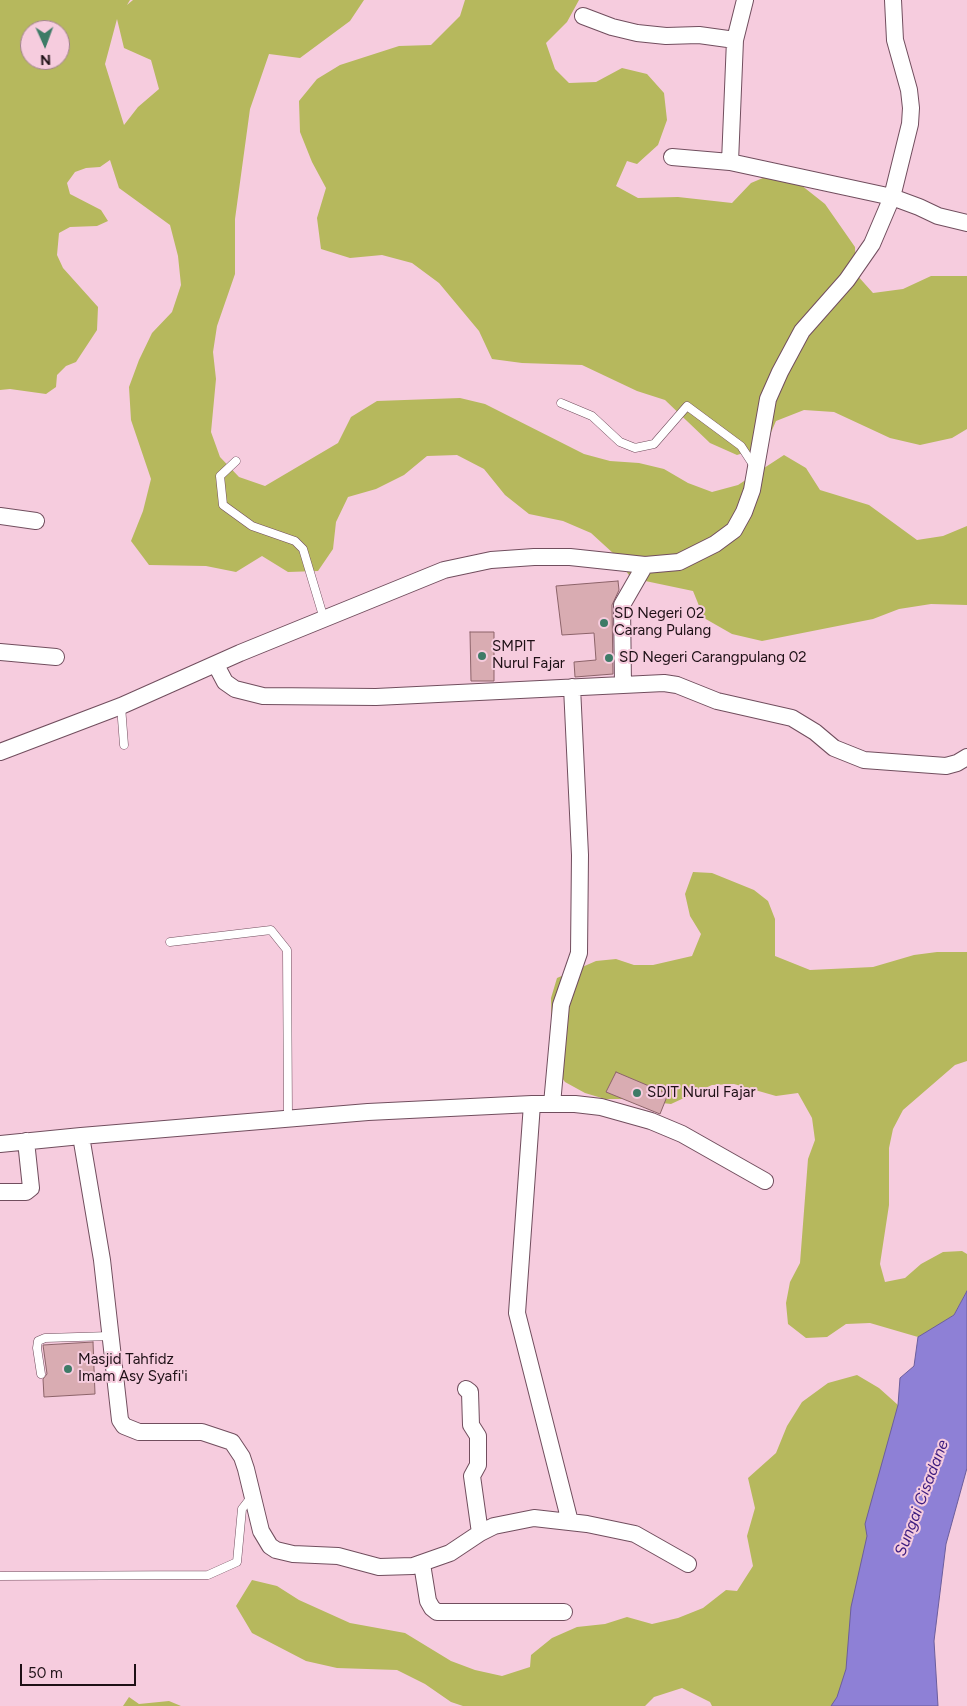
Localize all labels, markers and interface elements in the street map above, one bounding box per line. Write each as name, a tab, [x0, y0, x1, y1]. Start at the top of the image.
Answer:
north arrow	[20, 20, 70, 70]
text: N	[40, 51, 51, 68]
place label: SD Negeri 02 Carang Pulang	[614, 605, 711, 640]
marker: SD Negeri 02 Carang Pulang	[598, 617, 610, 629]
place label: SMPIT Nurul Fajar	[492, 638, 565, 673]
place label: SD Negeri Carangpulang 02	[619, 649, 807, 667]
marker: SMPIT Nurul Fajar	[476, 650, 488, 662]
marker: SD Negeri Carangpulang 02	[603, 652, 615, 664]
place label: SDIT Nurul Fajar	[647, 1084, 755, 1102]
marker: SDIT Nurul Fajar	[631, 1087, 643, 1099]
place label: Masjid Tahfidz Imam Asy Syafi'i	[78, 1351, 188, 1386]
marker: Masjid Tahfidz Imam Asy Syafi'i	[62, 1363, 74, 1375]
water label: Sungai Cisadane	[891, 1437, 953, 1559]
scale bar	[22, 1654, 139, 1686]
text: 50 m	[28, 1664, 63, 1682]

